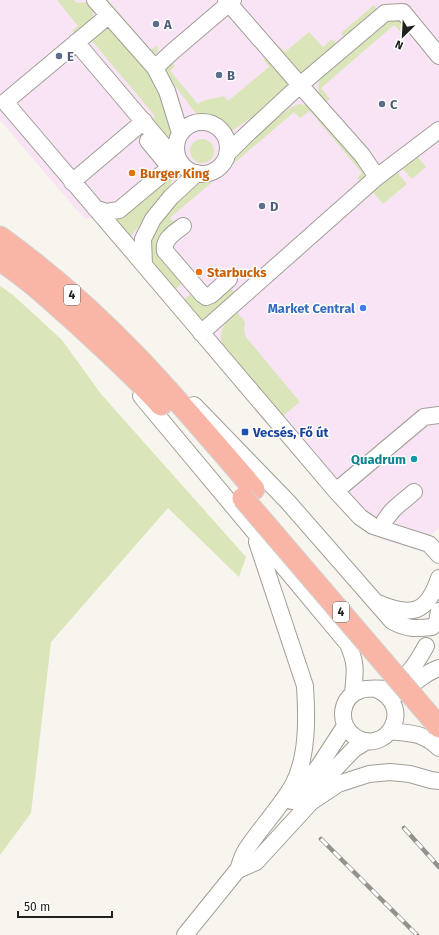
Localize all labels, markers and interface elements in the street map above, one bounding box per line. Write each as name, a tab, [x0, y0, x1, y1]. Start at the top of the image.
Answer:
north arrow	[383, 16, 423, 56]
place label: A	[163, 17, 172, 32]
marker: A	[151, 19, 161, 29]
text: N	[393, 37, 405, 52]
place label: E	[67, 49, 74, 64]
marker: E	[54, 51, 64, 61]
place label: B	[227, 68, 235, 83]
marker: B	[214, 70, 224, 80]
place label: C	[390, 97, 398, 112]
marker: C	[377, 99, 387, 109]
place label: Burger King	[140, 166, 210, 181]
marker: Burger King	[127, 168, 137, 178]
place label: D	[270, 199, 279, 214]
marker: D	[257, 201, 267, 211]
place label: Starbucks	[207, 265, 267, 280]
marker: Starbucks	[194, 267, 204, 277]
road number: 4	[64, 285, 80, 305]
place label: Market Central	[268, 301, 355, 316]
marker: Market Central	[358, 303, 368, 313]
place label: Vecsés, Fő út	[252, 425, 329, 440]
marker: Vecsés, Fő út	[240, 427, 250, 437]
place label: Quadrum	[351, 452, 406, 467]
marker: Quadrum	[409, 454, 419, 464]
road number: 4	[333, 602, 349, 622]
scale bar	[18, 893, 112, 919]
text: 50 m	[24, 900, 50, 914]

